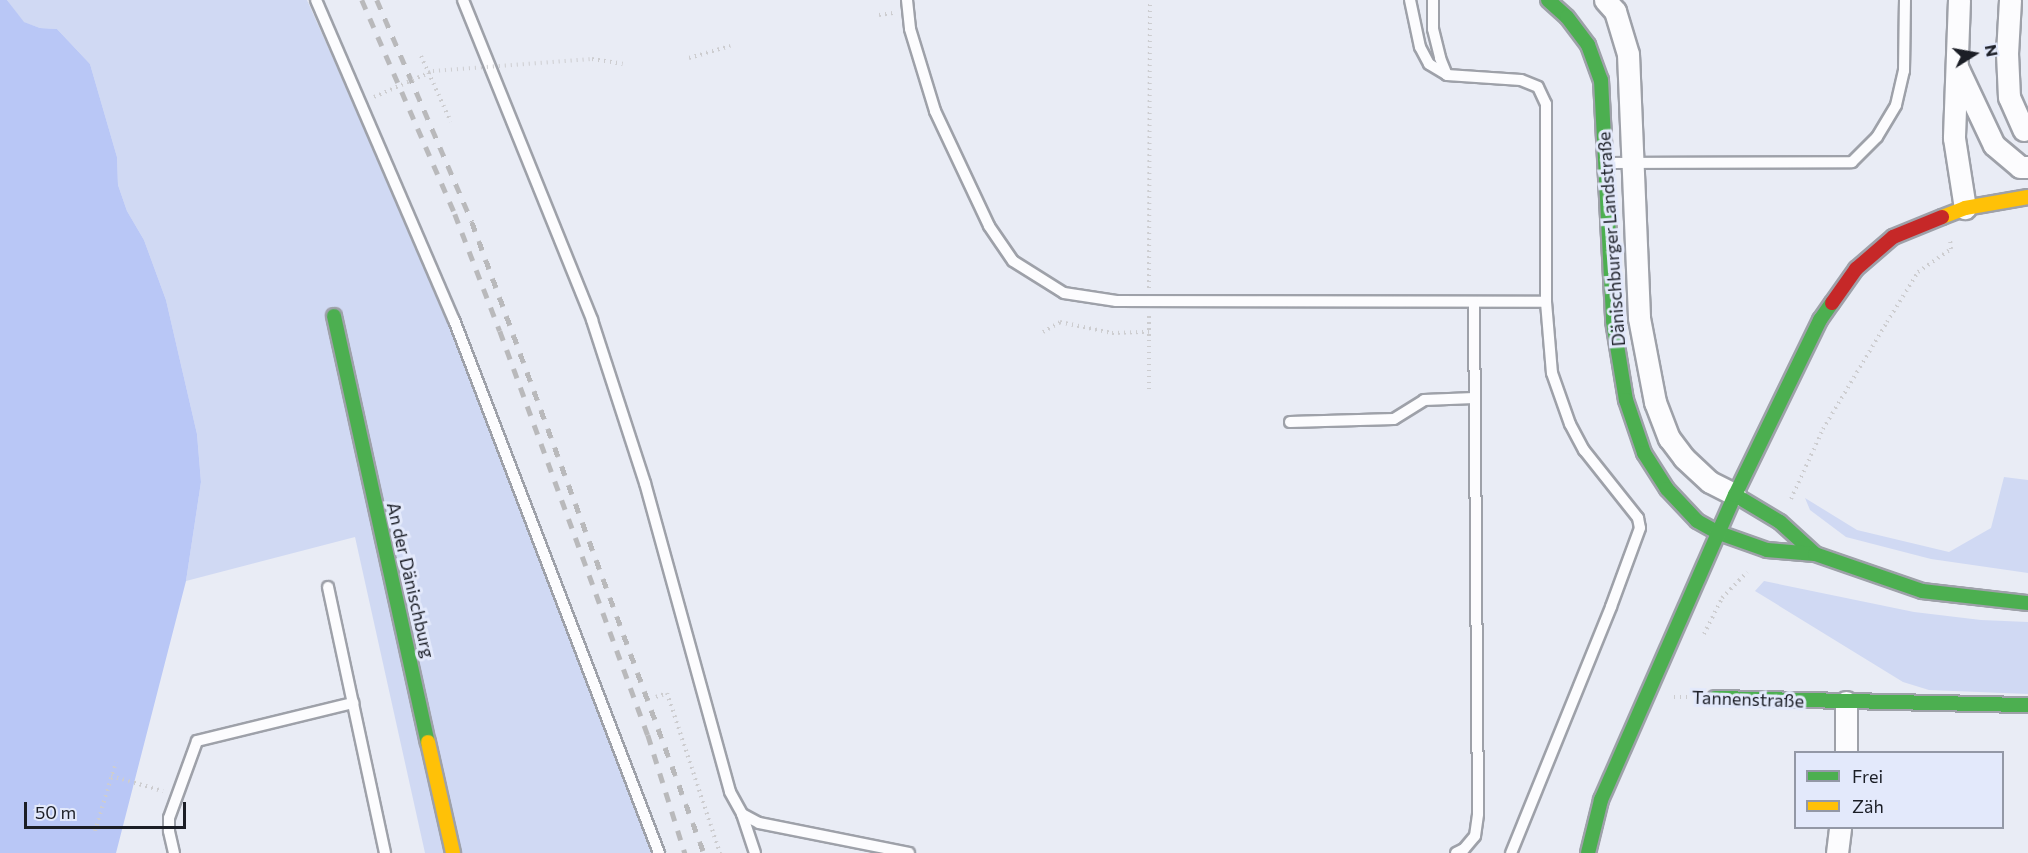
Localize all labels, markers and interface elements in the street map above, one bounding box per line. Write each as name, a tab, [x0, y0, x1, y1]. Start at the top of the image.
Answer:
north arrow	[1944, 24, 2004, 84]
text: N	[1982, 43, 2003, 58]
street label: Dänischburger Landstraße	[1593, 131, 1629, 347]
street label: An der Dänischburg	[383, 500, 439, 660]
street label: Tannenstraße	[1692, 686, 1804, 712]
legend	[1794, 751, 2004, 829]
text: Frei	[1852, 765, 1883, 787]
scale bar	[27, 790, 189, 828]
text: Zäh	[1852, 795, 1884, 817]
text: 50 m	[35, 801, 76, 823]

